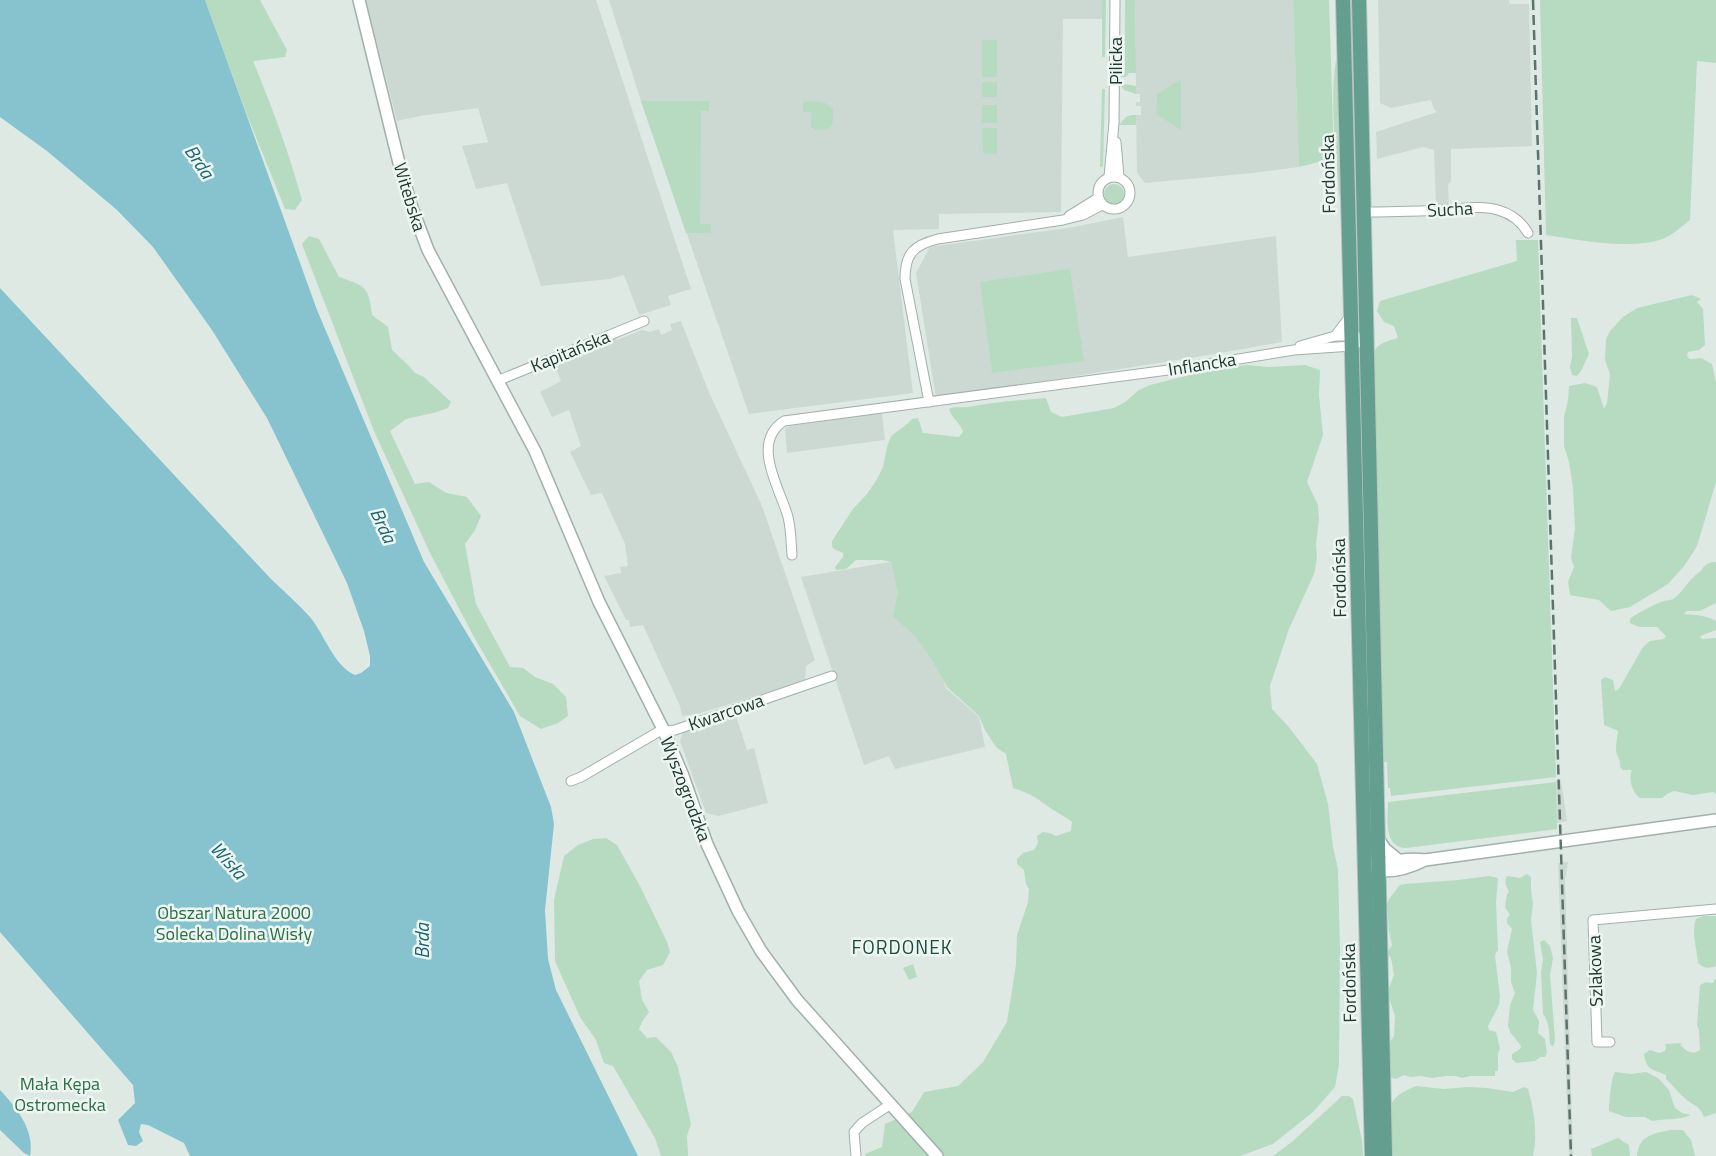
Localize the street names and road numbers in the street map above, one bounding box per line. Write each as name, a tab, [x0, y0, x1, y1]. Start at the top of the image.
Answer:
street label: Pilicka	[1102, 37, 1129, 85]
street label: Fordońska	[1314, 134, 1342, 214]
street label: Witebska	[387, 159, 433, 235]
street label: Sucha	[1426, 194, 1474, 224]
street label: Kapitańska	[526, 323, 614, 379]
street label: Inflancka	[1166, 345, 1238, 383]
street label: Fordońska	[1325, 538, 1353, 618]
street label: Kwarcowa	[685, 686, 767, 738]
street label: Wyszogrodzka	[654, 733, 718, 845]
street label: Szlakowa	[1580, 935, 1610, 1007]
street label: Fordońska	[1335, 943, 1363, 1023]

